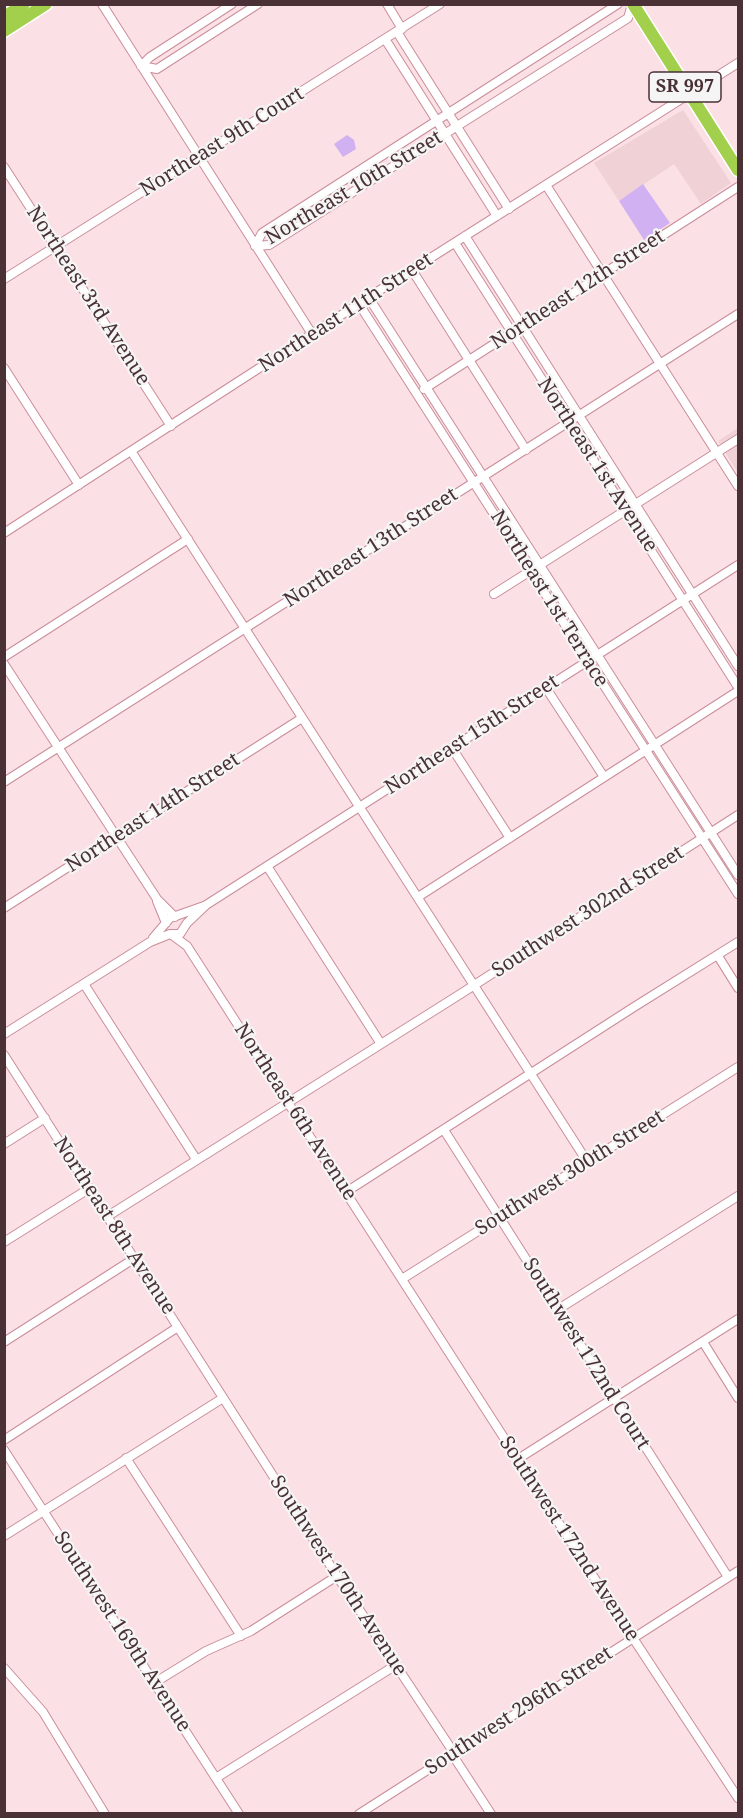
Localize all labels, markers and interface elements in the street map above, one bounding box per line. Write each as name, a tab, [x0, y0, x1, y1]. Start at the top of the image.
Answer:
road number: SR 997	[649, 72, 721, 102]
street label: Northeast 9th Court	[136, 82, 308, 202]
street label: Northeast 10th Street	[261, 126, 447, 250]
street label: Northeast 3rd Avenue	[21, 202, 155, 390]
street label: Northeast 12th Street	[487, 225, 669, 355]
street label: Northeast 11th Street	[255, 248, 437, 378]
street label: Northeast 1st Avenue	[532, 373, 662, 557]
street label: Northeast 13th Street	[280, 483, 462, 613]
street label: Northeast 1st Terrace	[485, 506, 613, 692]
street label: Northeast 15th Street	[381, 670, 563, 800]
street label: Northeast 14th Street	[62, 748, 244, 878]
street label: Southwest 302nd Street	[488, 841, 688, 983]
street label: Northeast 6th Avenue	[229, 1019, 361, 1205]
street label: Southwest 300th Street	[471, 1105, 669, 1241]
street label: Northeast 8th Avenue	[48, 1133, 180, 1319]
street label: Southwest 172nd Court	[517, 1254, 655, 1454]
street label: Southwest 172nd Avenue	[494, 1432, 644, 1646]
street label: Southwest 170th Avenue	[264, 1471, 412, 1681]
street label: Southwest 169th Avenue	[48, 1527, 196, 1737]
street label: Southwest 296th Street	[421, 1641, 617, 1781]

